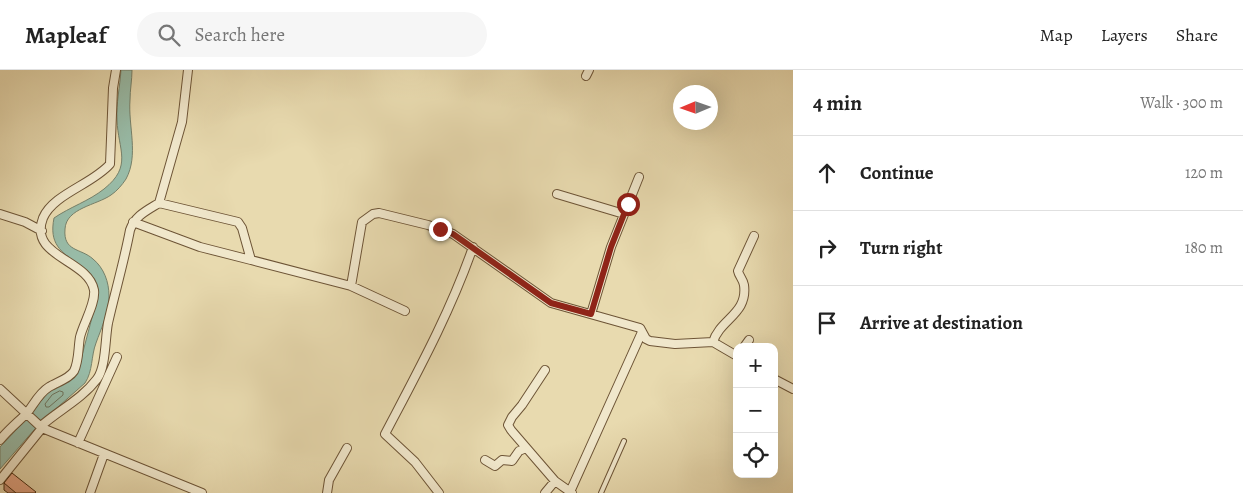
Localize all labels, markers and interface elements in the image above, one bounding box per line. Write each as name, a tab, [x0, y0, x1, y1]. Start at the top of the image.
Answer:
search box	[137, 12, 487, 57]
text: Mapleaf	[25, 19, 107, 51]
icon: search	[155, 21, 183, 49]
text: Search here	[195, 22, 285, 48]
text: Map	[1040, 23, 1073, 47]
text: Layers	[1101, 23, 1148, 47]
text: Share	[1176, 23, 1218, 47]
north arrow	[673, 85, 718, 130]
text: 4 min	[813, 89, 862, 117]
text: Walk · 300 m	[1140, 92, 1223, 114]
icon: ahead	[813, 159, 841, 187]
text: Continue	[860, 160, 934, 186]
text: 120 m	[1185, 162, 1223, 184]
route start	[617, 193, 640, 216]
route end	[429, 218, 452, 241]
icon: right	[813, 234, 841, 262]
text: Turn right	[860, 235, 942, 261]
text: 180 m	[1185, 237, 1223, 259]
icon: arrive	[813, 309, 841, 337]
text: Arrive at destination	[860, 310, 1023, 336]
map controls	[733, 343, 778, 478]
button: +	[733, 343, 778, 388]
button: −	[733, 388, 778, 433]
button: locate	[733, 433, 778, 478]

